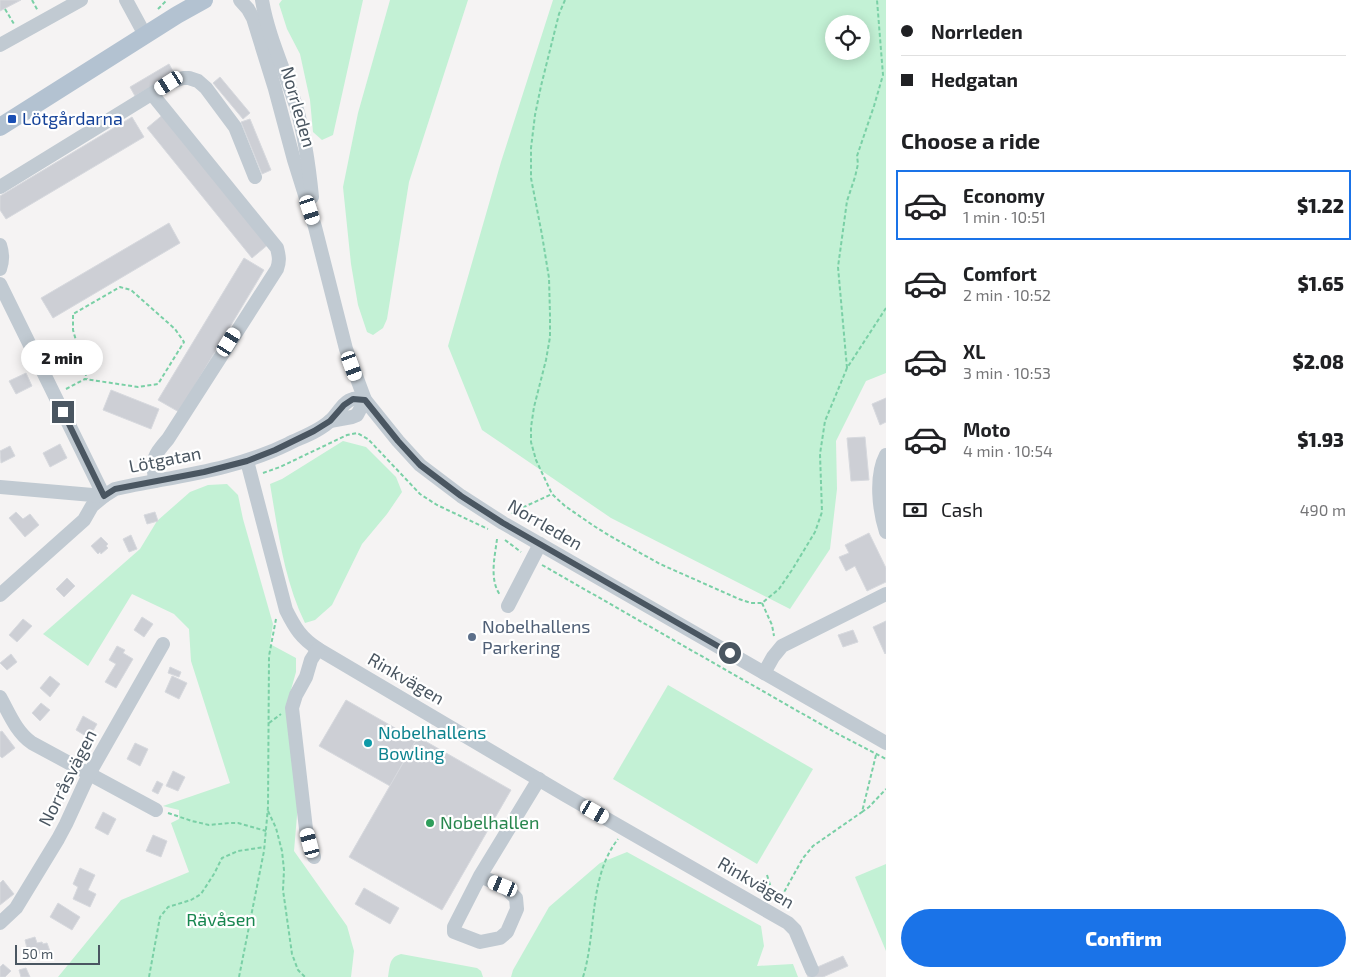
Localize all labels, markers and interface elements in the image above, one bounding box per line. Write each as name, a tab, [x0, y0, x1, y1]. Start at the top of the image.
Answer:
map controls	[825, 15, 870, 60]
button: locate	[825, 15, 870, 60]
text: Norrleden	[931, 20, 1023, 43]
street label: Norrleden	[277, 64, 321, 150]
text: Hedgatan	[931, 68, 1018, 91]
car	[152, 69, 185, 97]
place label: Lötgårdarna	[22, 107, 123, 129]
marker: Lötgårdarna	[6, 113, 18, 125]
text: Choose a ride	[901, 127, 1040, 153]
icon: car	[903, 183, 948, 228]
text: Economy	[963, 184, 1045, 207]
car	[298, 193, 321, 227]
text: $1.22	[1297, 194, 1344, 217]
text: 1 min · 10:51	[963, 207, 1046, 226]
icon: car	[903, 261, 948, 306]
text: Comfort	[963, 262, 1037, 285]
text: $1.65	[1297, 272, 1344, 295]
text: 2 min · 10:52	[963, 285, 1051, 304]
car	[214, 325, 243, 359]
icon: car	[903, 339, 948, 384]
callout: 2 min	[22, 340, 104, 374]
text: XL	[963, 340, 985, 363]
text: 2 min	[41, 348, 83, 367]
car	[339, 349, 364, 383]
text: $2.08	[1293, 350, 1344, 373]
text: 3 min · 10:53	[963, 363, 1051, 382]
route end	[52, 401, 74, 423]
icon: car	[903, 417, 948, 462]
text: Moto	[963, 418, 1011, 441]
text: $1.93	[1297, 428, 1344, 451]
street label: Lötgatan	[127, 441, 203, 477]
text: 4 min · 10:54	[963, 441, 1053, 460]
street label: Norrleden	[504, 494, 587, 554]
icon: cash	[901, 496, 929, 524]
text: Cash	[941, 498, 983, 521]
text: 490 m	[1300, 500, 1346, 519]
place label: Nobelhallens Parkering	[482, 615, 591, 658]
marker: Nobelhallens Parkering	[466, 631, 478, 643]
route start	[719, 642, 741, 664]
street label: Rinkvägen	[364, 647, 449, 709]
place label: Nobelhallens Bowling	[378, 721, 487, 764]
street label: Norråsvägen	[33, 725, 101, 830]
marker: Nobelhallens Bowling	[362, 737, 374, 749]
car	[578, 798, 611, 826]
place label: Nobelhallen	[440, 811, 539, 833]
marker: Nobelhallen	[424, 817, 436, 829]
car	[298, 827, 321, 859]
street label: Rinkvägen	[714, 851, 799, 913]
car	[486, 873, 519, 899]
park label: Rävåsen	[186, 908, 256, 930]
button: Confirm	[901, 909, 1346, 967]
scale bar	[15, 942, 100, 965]
text: 50 m	[22, 945, 53, 962]

